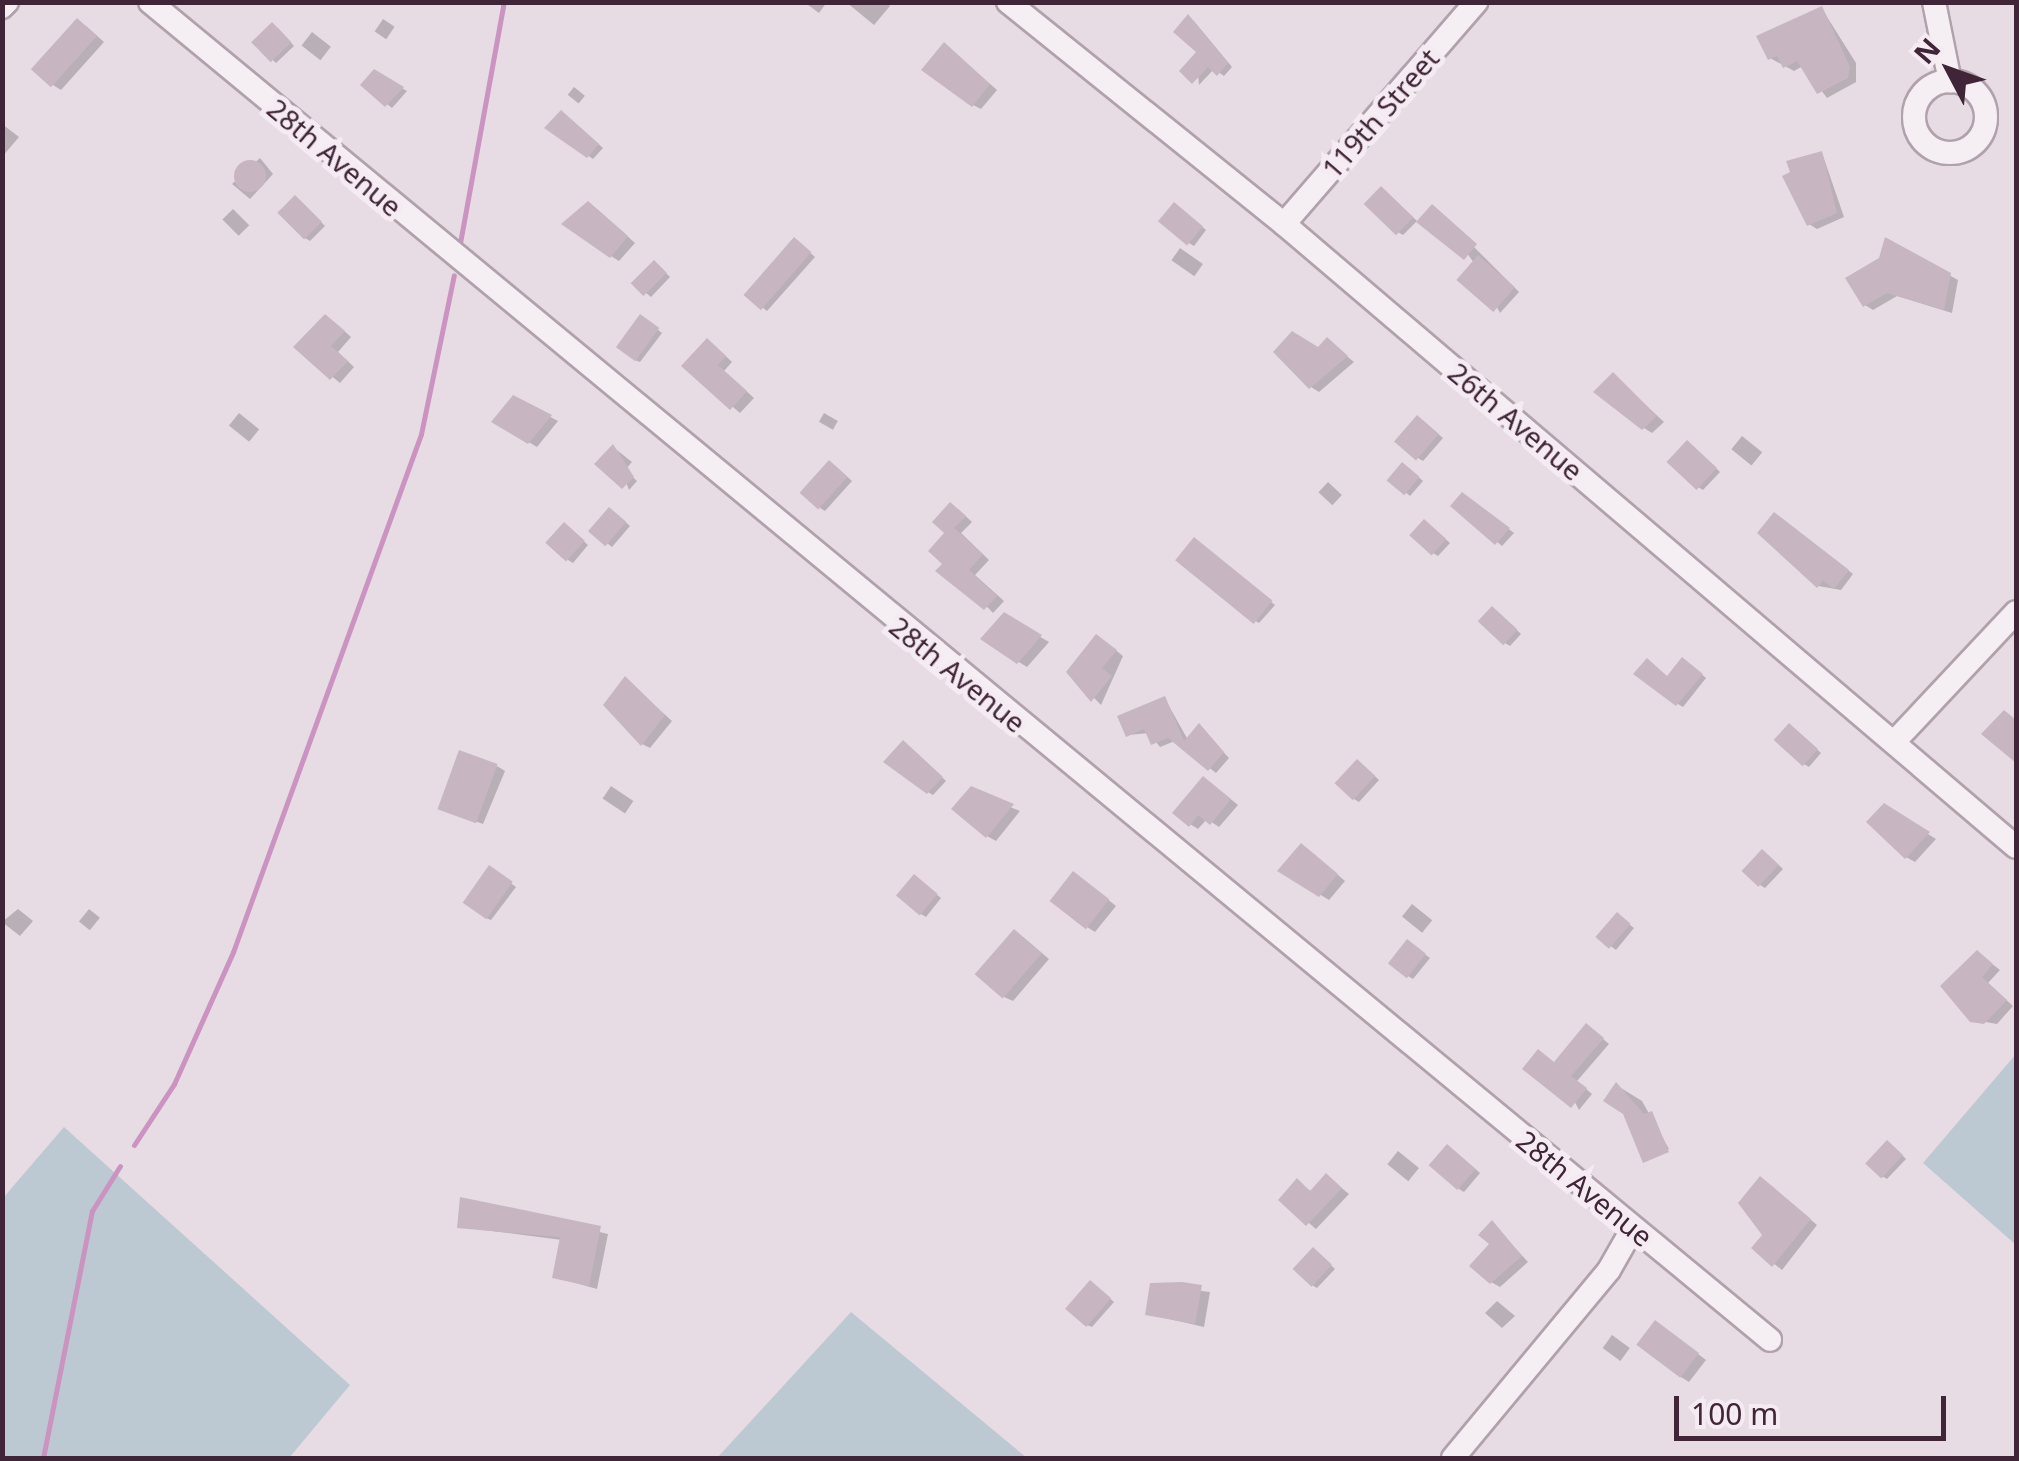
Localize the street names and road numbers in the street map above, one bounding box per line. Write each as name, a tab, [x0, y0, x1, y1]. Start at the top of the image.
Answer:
street label: 119th Street	[1315, 41, 1445, 185]
street label: 28th Avenue	[261, 91, 409, 223]
street label: 26th Avenue	[1442, 355, 1590, 487]
street label: 28th Avenue	[883, 609, 1033, 739]
street label: 28th Avenue	[1510, 1123, 1660, 1253]

